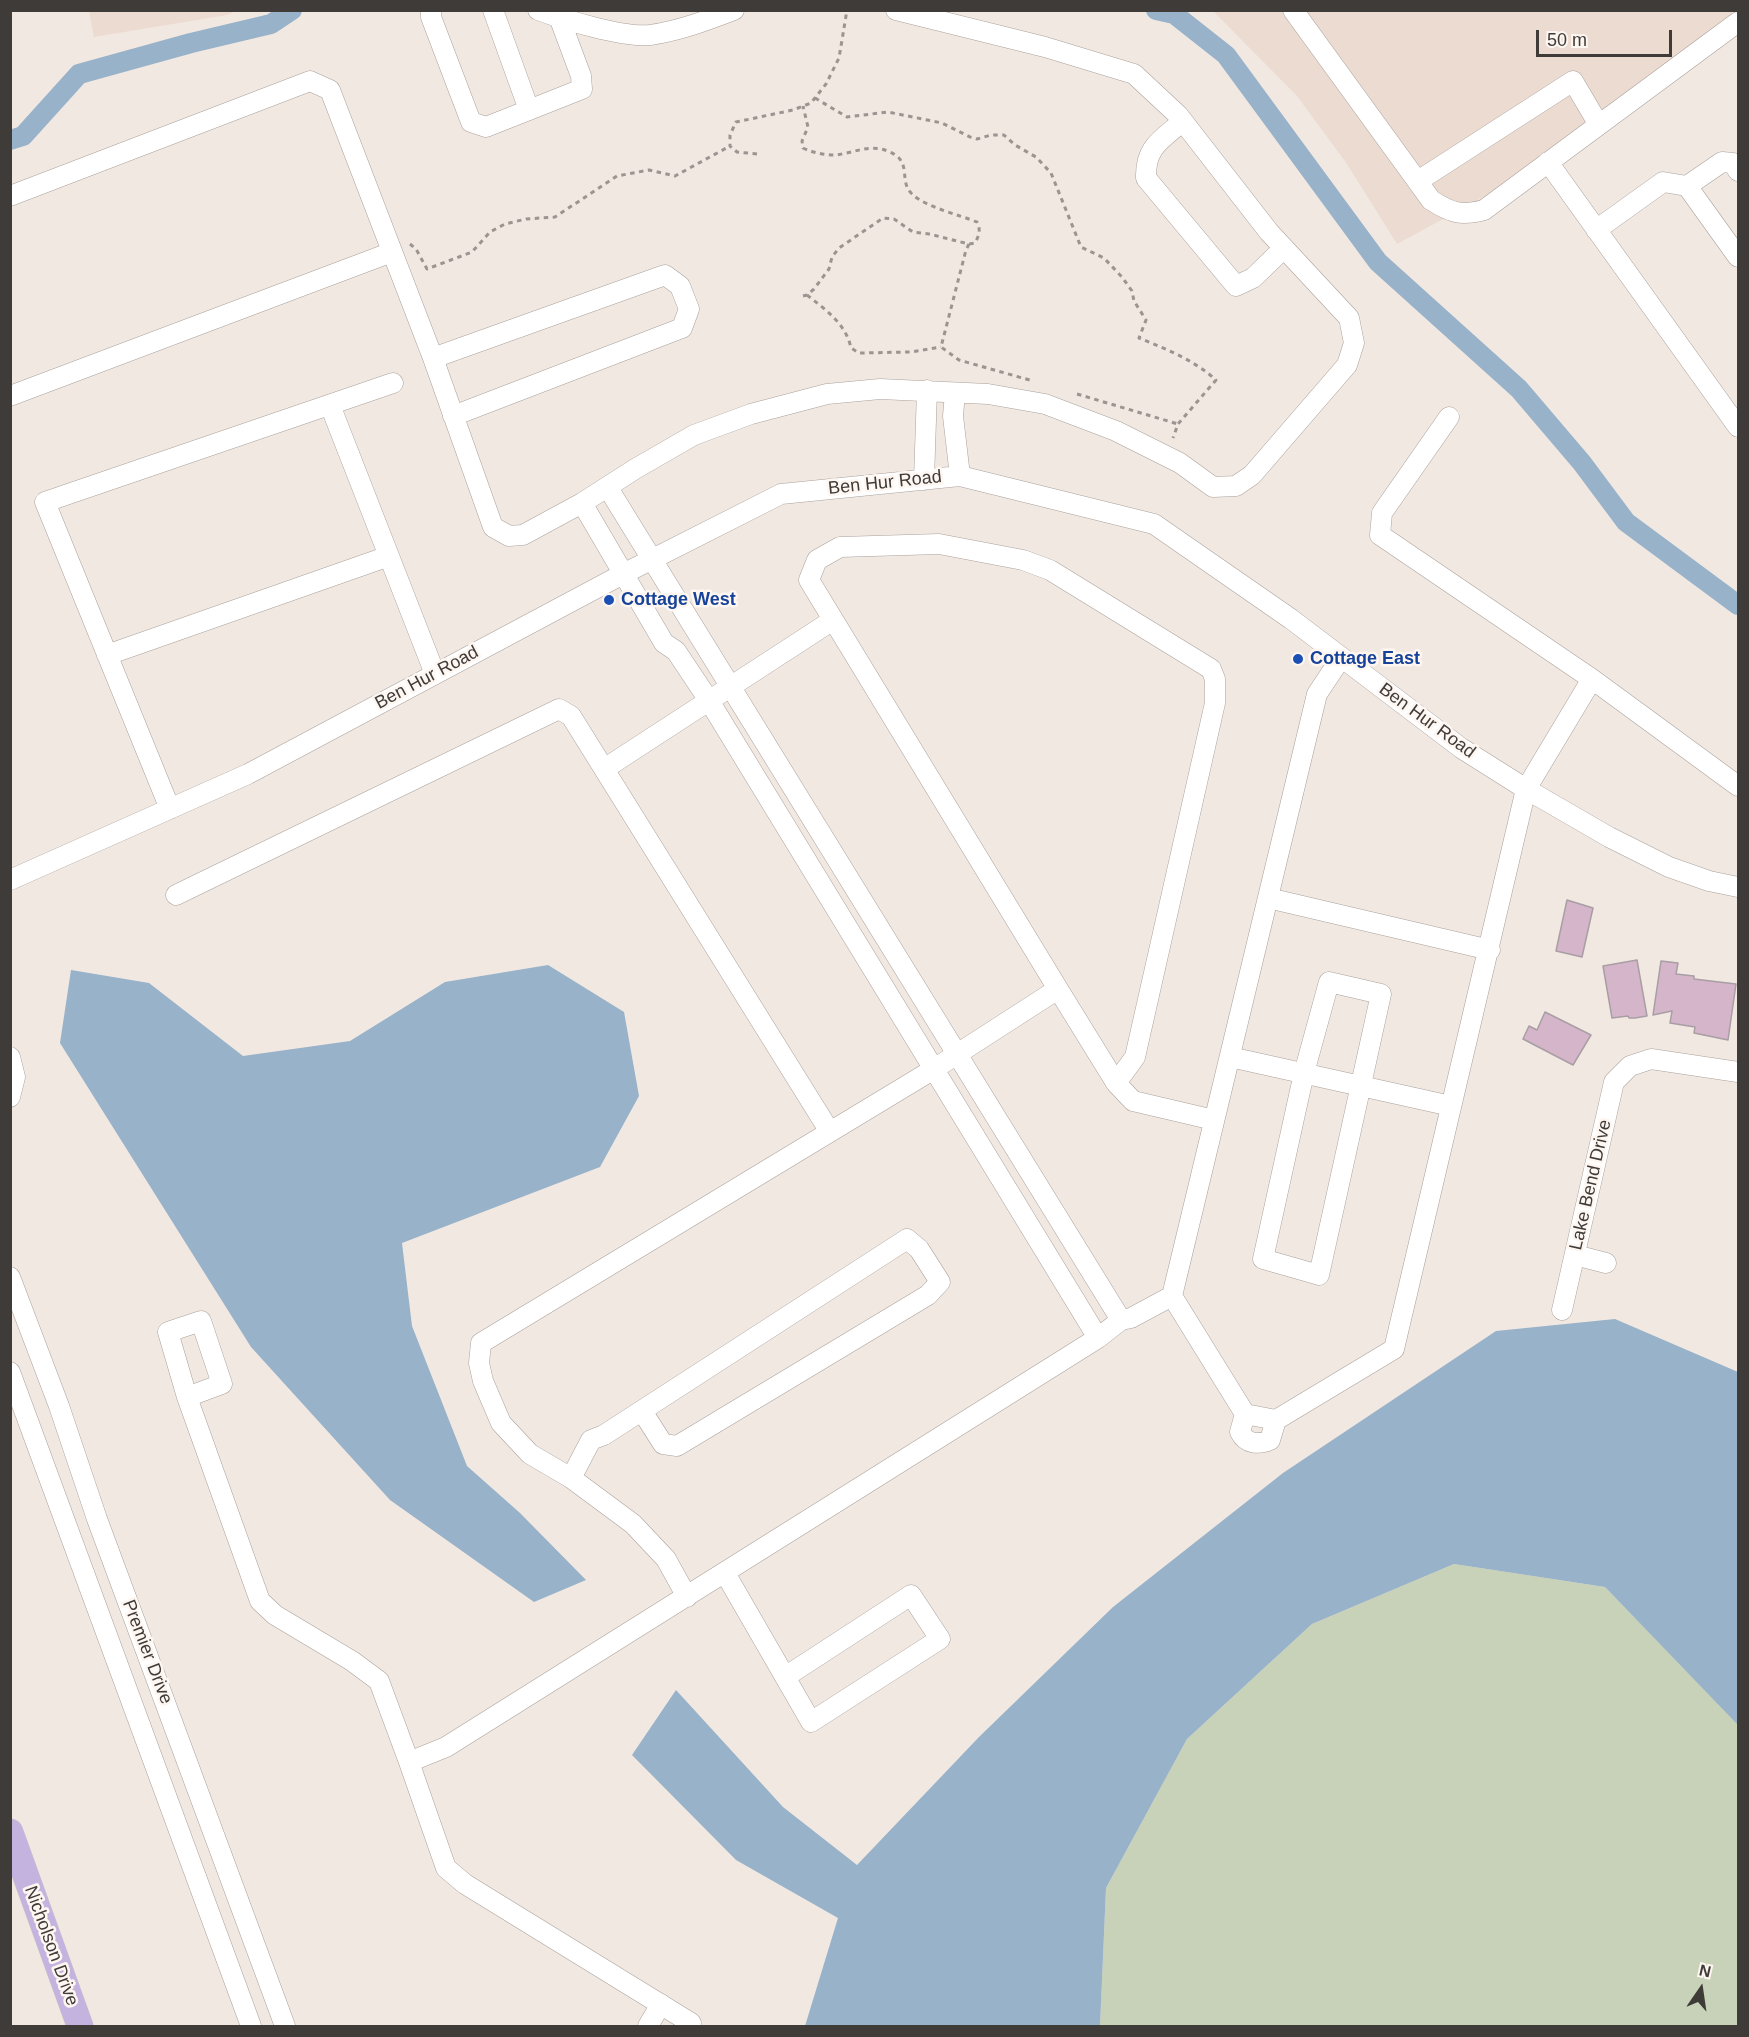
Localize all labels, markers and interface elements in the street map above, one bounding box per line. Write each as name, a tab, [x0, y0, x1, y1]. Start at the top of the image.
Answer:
scale bar	[1539, 18, 1676, 56]
text: 50 m	[1547, 30, 1587, 50]
street label: Ben Hur Road	[827, 466, 943, 500]
place label: Cottage West	[621, 589, 736, 611]
marker: Cottage West	[602, 593, 616, 607]
street label: Ben Hur Road	[372, 642, 482, 714]
place label: Cottage East	[1310, 648, 1420, 670]
marker: Cottage East	[1291, 652, 1305, 666]
street label: Ben Hur Road	[1375, 679, 1479, 763]
street label: Lake Bend Drive	[1566, 1118, 1616, 1252]
street label: Premier Drive	[117, 1597, 177, 1707]
street label: Nicholson Drive	[19, 1883, 83, 2009]
north arrow	[1671, 1959, 1731, 2019]
text: N	[1698, 1961, 1713, 1981]

